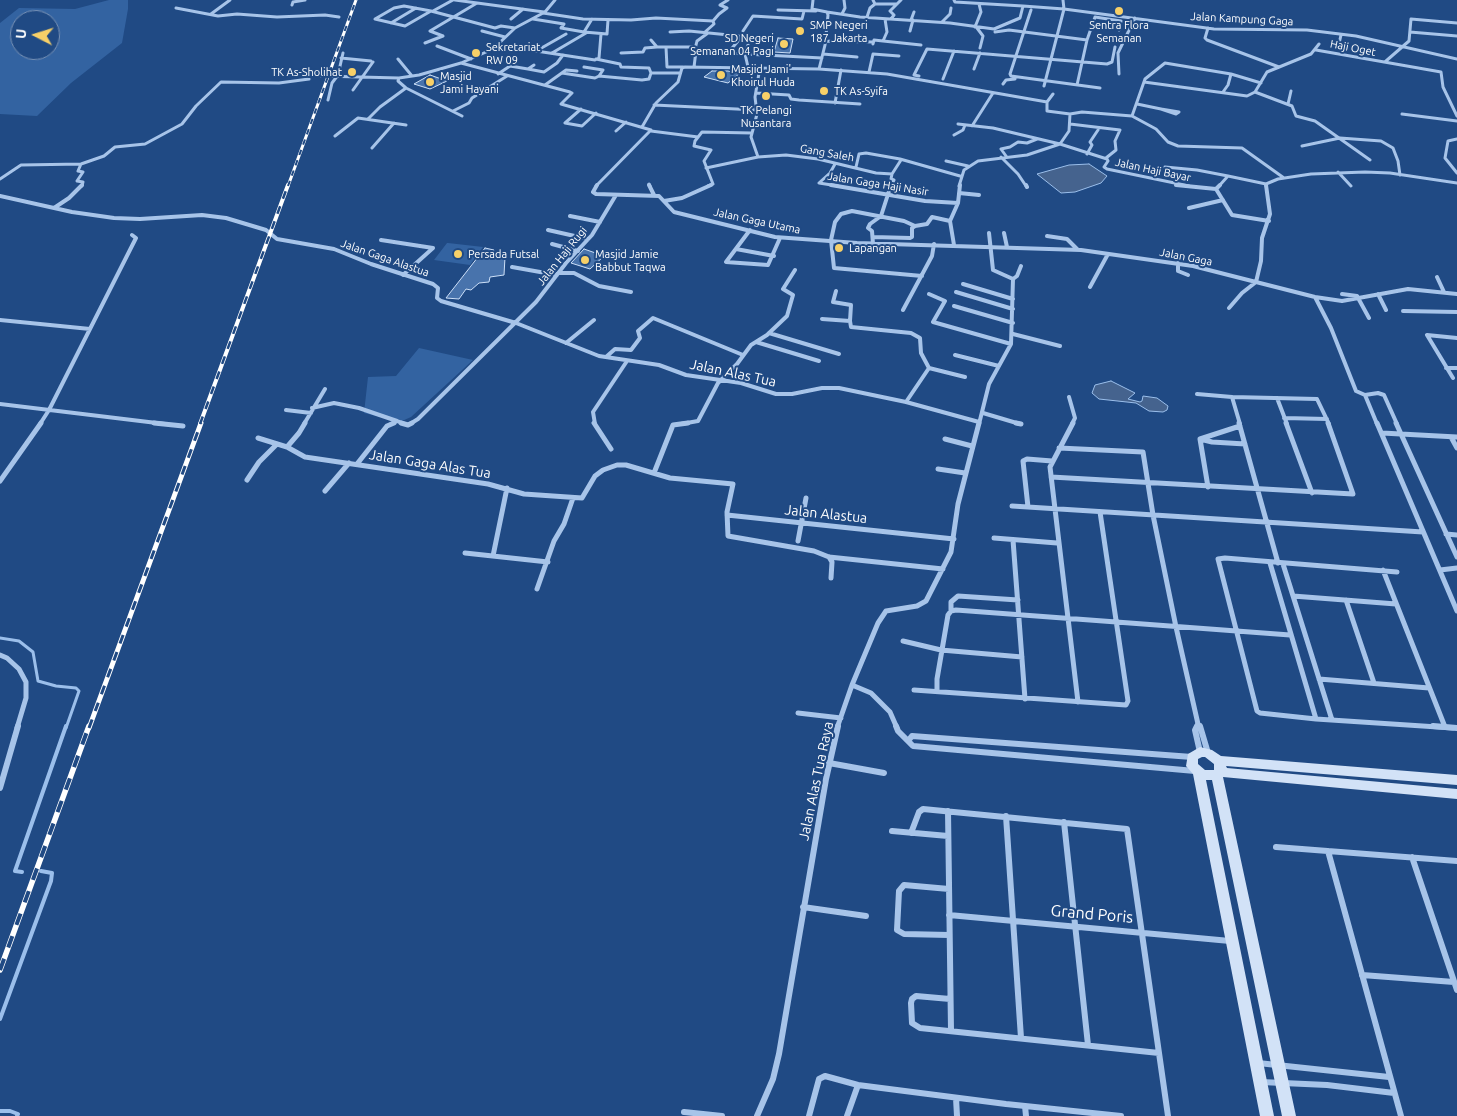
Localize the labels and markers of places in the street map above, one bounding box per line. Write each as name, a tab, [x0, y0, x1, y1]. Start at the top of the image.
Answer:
marker: Sentra Flora Semanan	[1113, 5, 1125, 17]
place label: SMP Negeri 187 Jakarta	[810, 18, 868, 44]
place label: Sentra Flora Semanan	[1089, 18, 1149, 44]
marker: SMP Negeri 187 Jakarta	[794, 25, 806, 37]
place label: SD Negeri Semanan 04 Pagi	[690, 31, 774, 57]
marker: SD Negeri Semanan 04 Pagi	[778, 38, 790, 50]
place label: Sekretariat RW 09	[486, 40, 540, 66]
marker: Sekretariat RW 09	[470, 47, 482, 59]
place label: Masjid Jami' Khoirul Huda	[731, 62, 795, 88]
place label: TK As-Sholihat	[271, 65, 342, 79]
marker: TK As-Sholihat	[346, 66, 358, 78]
place label: Masjid Jami Hayani	[440, 69, 499, 95]
marker: Masjid Jami' Khoirul Huda	[715, 69, 727, 81]
marker: Masjid Jami Hayani	[424, 76, 436, 88]
place label: TK As-Syifa	[834, 84, 888, 98]
marker: TK As-Syifa	[818, 85, 830, 97]
marker: TK Pelangi Nusantara	[760, 90, 772, 102]
place label: TK Pelangi Nusantara	[740, 103, 792, 129]
place label: Lapangan	[849, 241, 897, 255]
marker: Lapangan	[833, 242, 845, 254]
place label: Persada Futsal	[468, 247, 539, 261]
place label: Masjid Jamie Babbut Taqwa	[595, 247, 666, 273]
marker: Persada Futsal	[452, 248, 464, 260]
marker: Masjid Jamie Babbut Taqwa	[579, 254, 591, 266]

